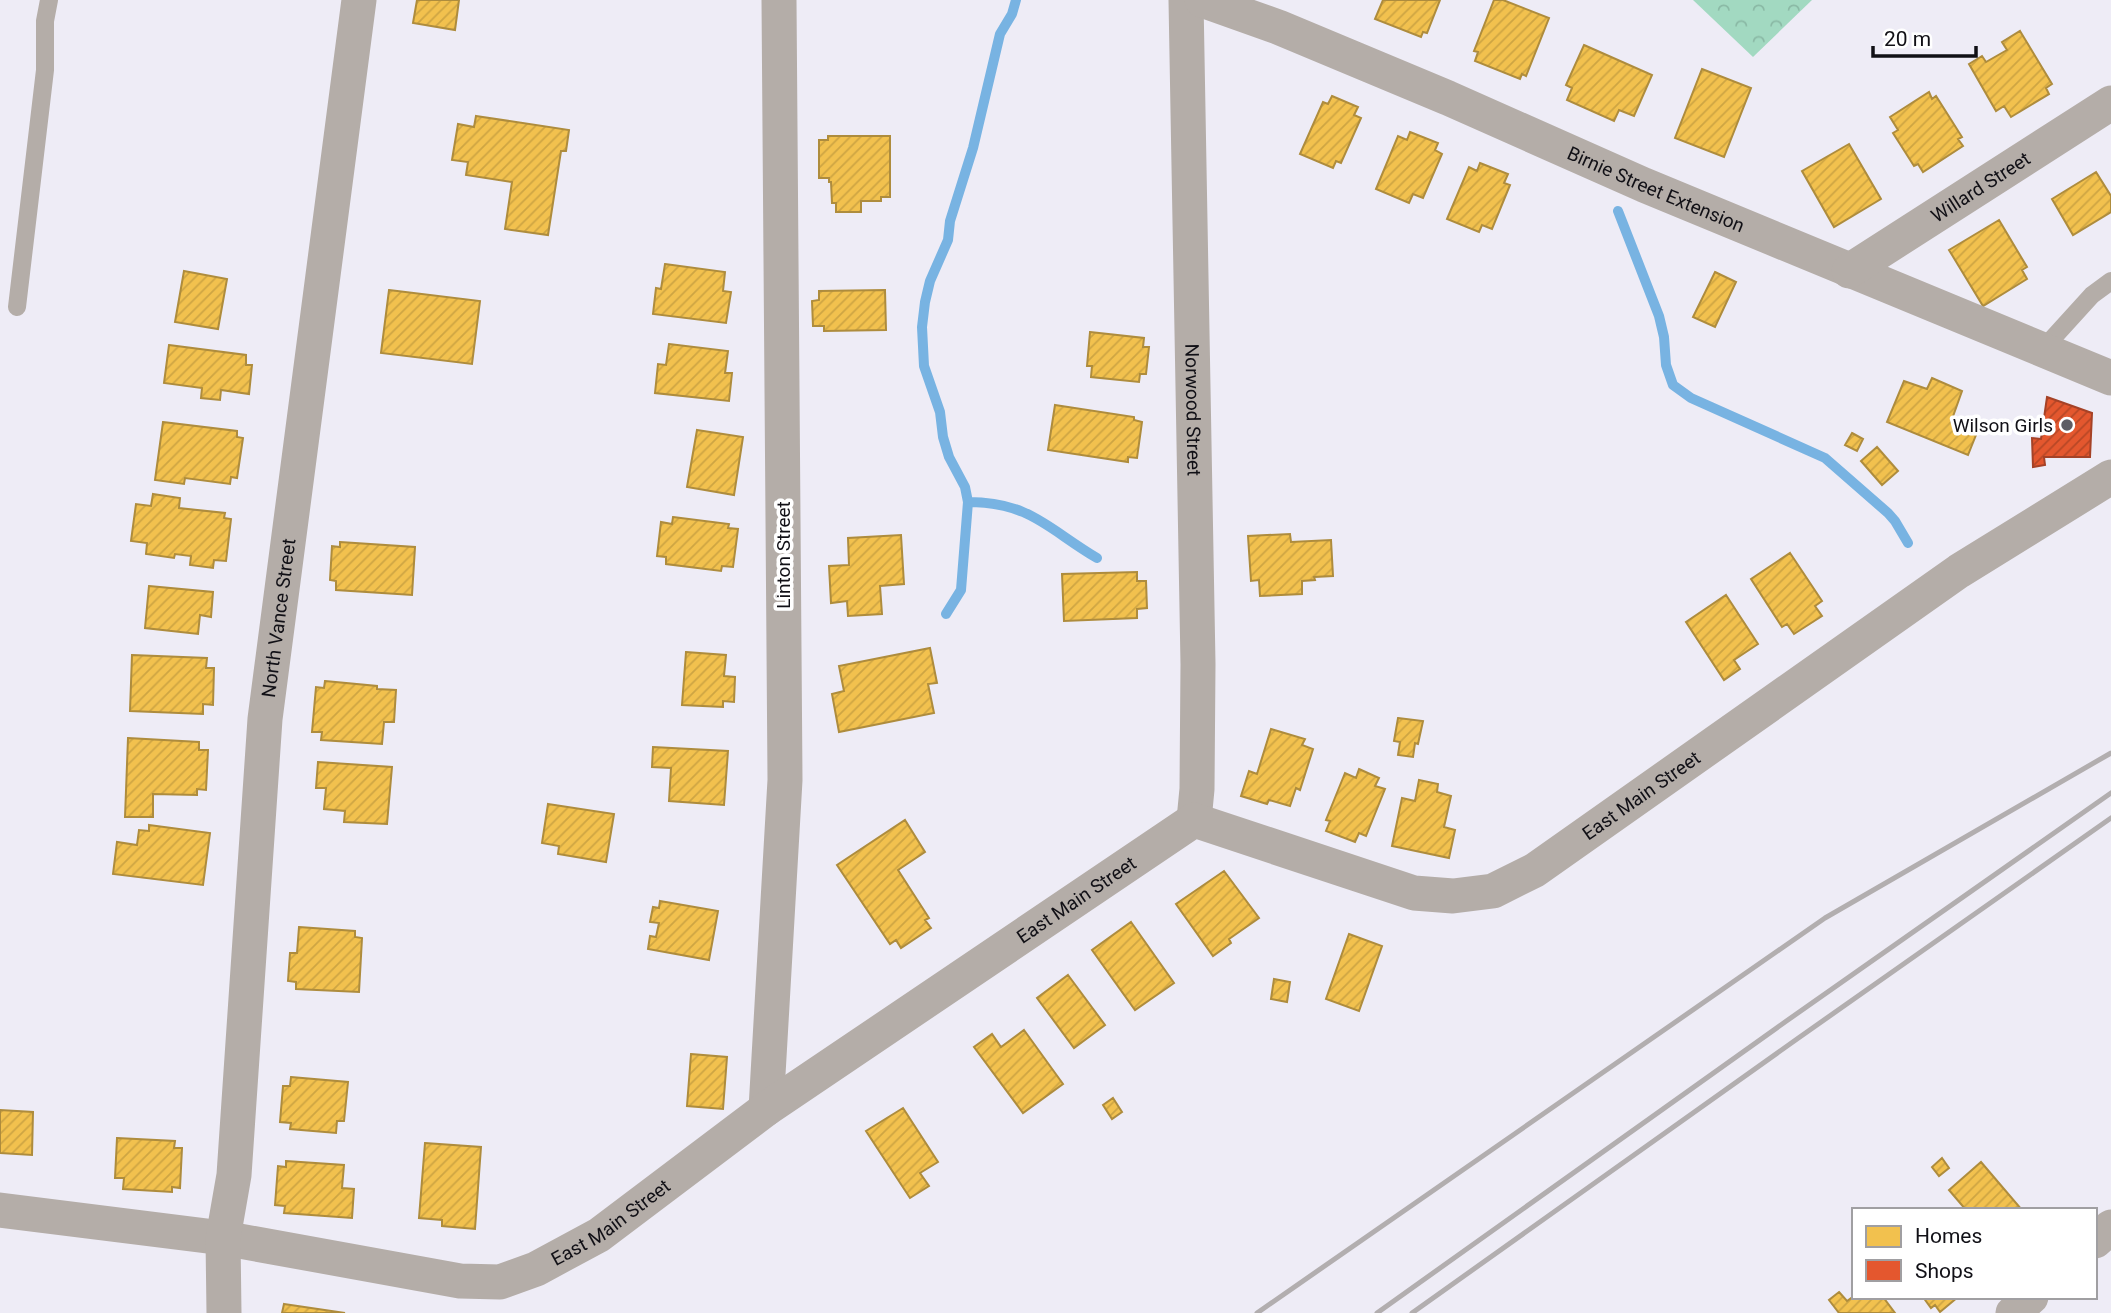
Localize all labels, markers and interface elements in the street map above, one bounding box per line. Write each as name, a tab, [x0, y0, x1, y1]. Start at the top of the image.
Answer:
scale bar	[1873, 14, 1976, 58]
text: 20 m	[1884, 27, 1931, 51]
street label: Birnie Street Extension	[1564, 141, 1748, 237]
street label: Willard Street	[1927, 147, 2034, 227]
street label: Norwood Street	[1181, 343, 1206, 476]
place label: Wilson Girls	[1953, 414, 2053, 437]
marker: Wilson Girls	[2059, 417, 2075, 433]
street label: Linton Street	[772, 501, 795, 609]
street label: North Vance Street	[256, 537, 300, 699]
street label: East Main Street	[1578, 746, 1704, 845]
street label: East Main Street	[1012, 851, 1140, 948]
street label: East Main Street	[547, 1174, 675, 1270]
legend	[1852, 1208, 2097, 1299]
text: Homes	[1915, 1224, 1982, 1248]
text: Shops	[1915, 1259, 1974, 1283]

